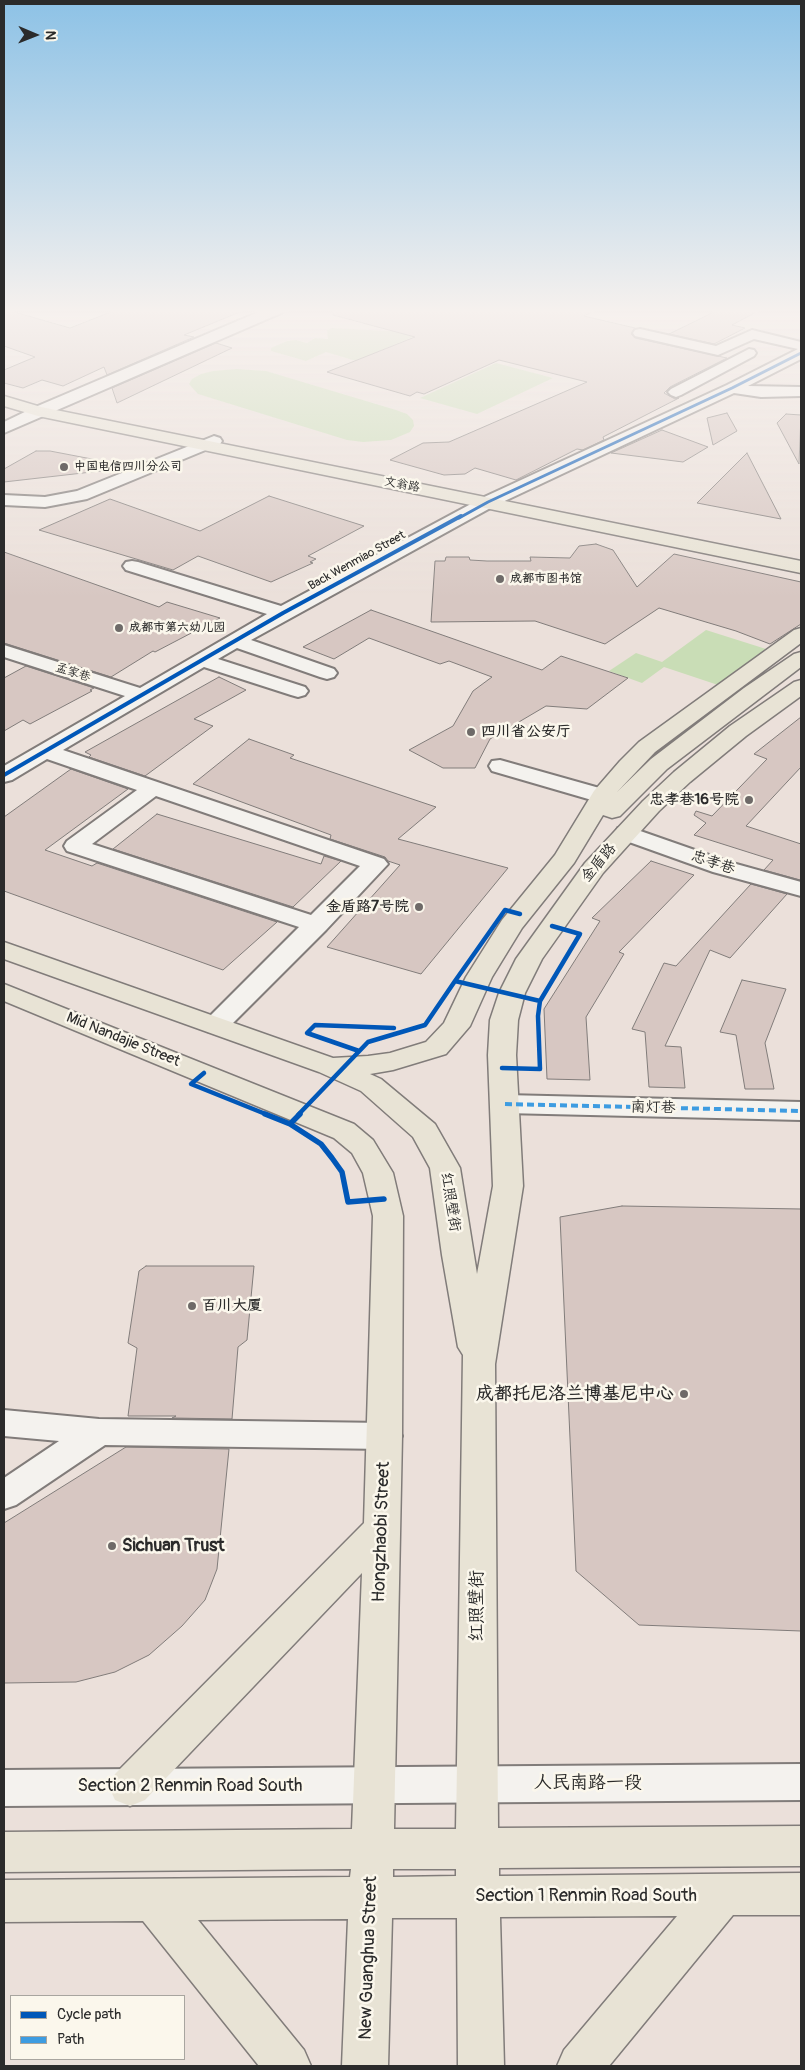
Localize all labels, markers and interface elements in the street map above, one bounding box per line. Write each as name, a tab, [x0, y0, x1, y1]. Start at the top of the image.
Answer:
north arrow	[10, 10, 60, 60]
text: N	[42, 30, 59, 40]
place label: 中国电信四川分公司	[74, 460, 182, 474]
marker: 中国电信四川分公司	[58, 461, 70, 473]
street label: 文翁路	[383, 474, 421, 496]
street label: Back Wenmiao Street	[306, 528, 408, 594]
place label: 成都市图书馆	[510, 572, 582, 586]
marker: 成都市图书馆	[494, 573, 506, 585]
place label: 成都市第六幼儿园	[129, 621, 225, 635]
marker: 成都市第六幼儿园	[113, 622, 125, 634]
street label: 孟家巷	[54, 661, 92, 685]
place label: 四川省公安厅	[481, 723, 571, 741]
marker: 四川省公安厅	[465, 726, 477, 738]
place label: 忠孝巷16号院	[649, 791, 739, 809]
marker: 忠孝巷16号院	[743, 794, 755, 806]
street label: 金盾路	[578, 840, 620, 886]
street label: 忠孝巷	[689, 847, 737, 879]
place label: 金盾路7号院	[326, 898, 409, 916]
marker: 金盾路7号院	[413, 901, 425, 913]
street label: Mid Nandajie Street	[64, 1009, 182, 1071]
street label: 南灯巷	[630, 1099, 676, 1117]
street label: 红照壁街	[436, 1171, 464, 1233]
place label: 百川大厦	[202, 1297, 262, 1315]
marker: 百川大厦	[186, 1300, 198, 1312]
place label: 成都托尼洛兰博基尼中心	[476, 1383, 674, 1405]
marker: 成都托尼洛兰博基尼中心	[678, 1388, 690, 1400]
street label: Hongzhaobi Street	[369, 1461, 395, 1603]
place label: Sichuan Trust	[122, 1535, 224, 1557]
marker: Sichuan Trust	[106, 1540, 118, 1552]
street label: 红照壁街	[466, 1570, 488, 1642]
street label: 人民南路一段	[534, 1772, 642, 1794]
street label: Section 2 Renmin Road South	[78, 1775, 302, 1797]
street label: New Guanghua Street	[355, 1876, 383, 2040]
street label: Section 1 Renmin Road South	[475, 1885, 697, 1907]
legend	[10, 1995, 185, 2060]
text: Cycle path	[57, 2005, 121, 2024]
text: Path	[57, 2030, 84, 2049]

